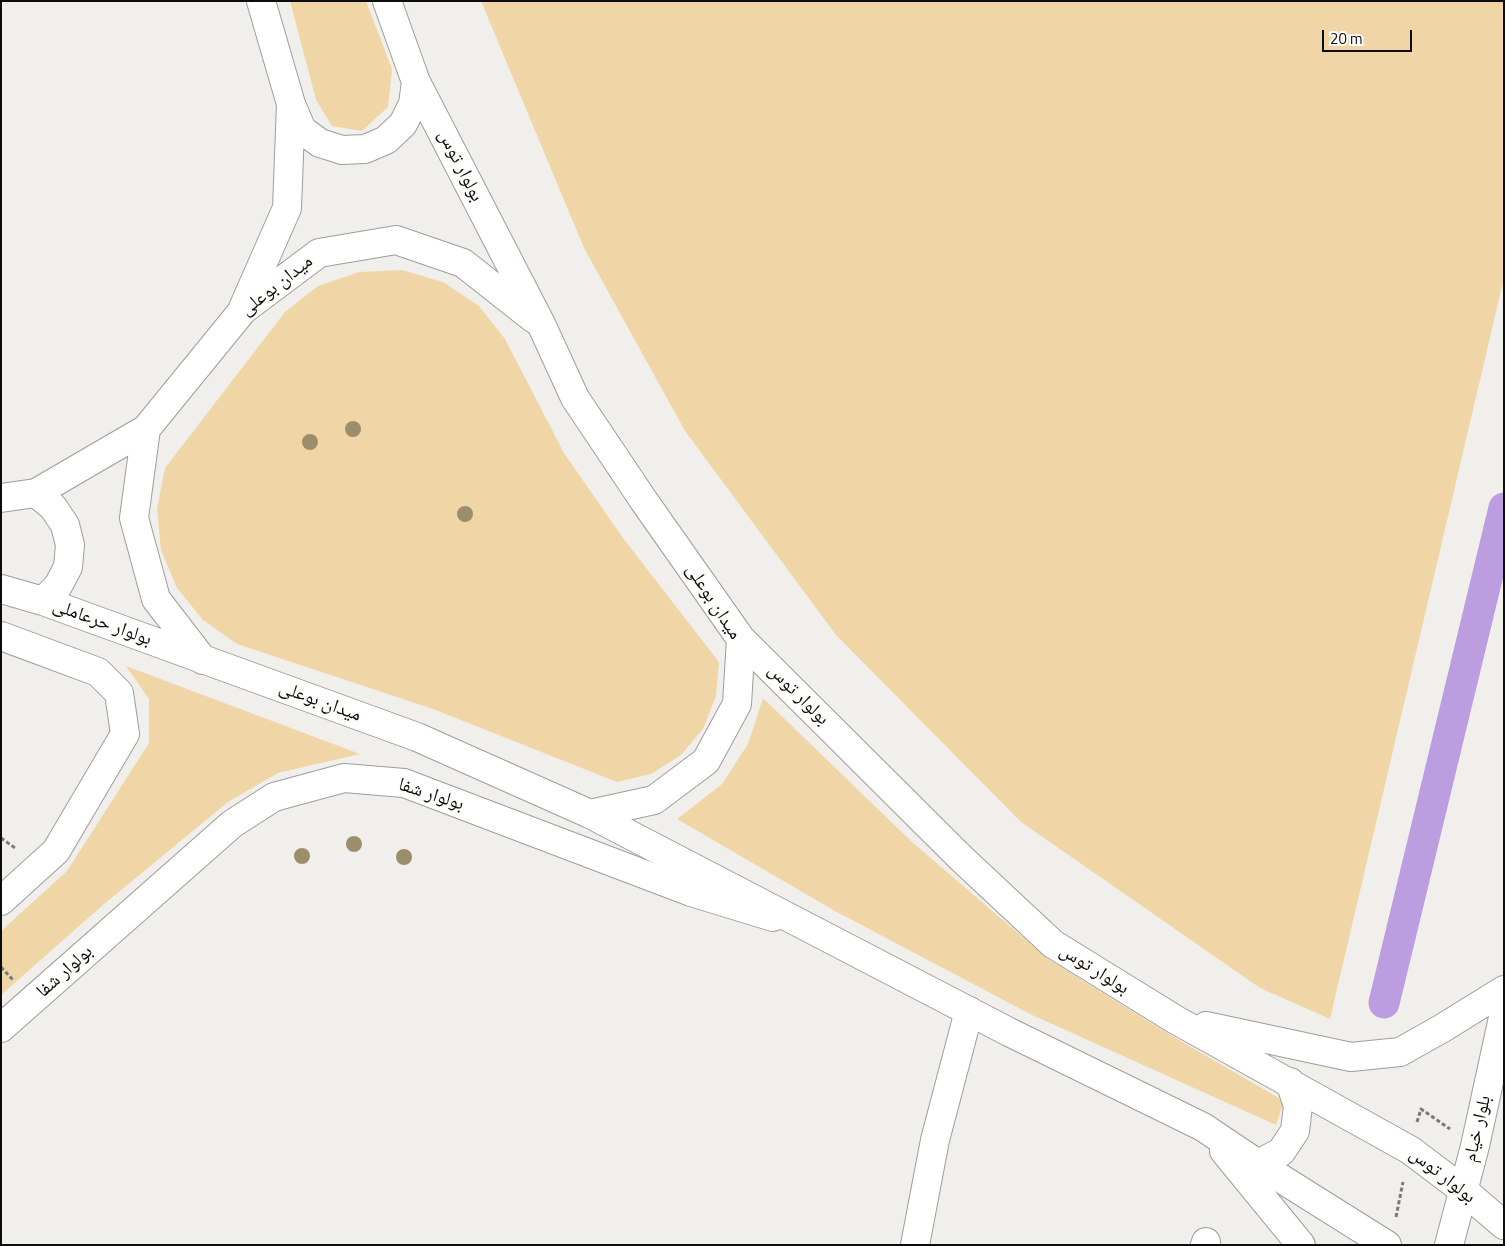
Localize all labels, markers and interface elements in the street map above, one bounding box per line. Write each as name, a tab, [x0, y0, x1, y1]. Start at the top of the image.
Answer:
scale bar	[1325, 20, 1415, 52]
text: 20 m	[1330, 27, 1363, 50]
street label: بولوار توس	[432, 126, 488, 206]
street label: میدان بوعلی	[236, 251, 318, 321]
street label: میدان بوعلی	[680, 560, 746, 644]
street label: بولوار حرعاملی	[49, 595, 155, 651]
street label: بولوار توس	[762, 659, 834, 731]
street label: میدان بوعلی	[276, 677, 364, 727]
street label: بولوار شفا	[395, 774, 467, 816]
street label: بولوار توس	[1055, 940, 1133, 1000]
street label: بولوار شفا	[32, 941, 98, 1003]
street label: بلوار خیام	[1459, 1093, 1497, 1165]
street label: بولوار توس	[1404, 1143, 1480, 1209]

